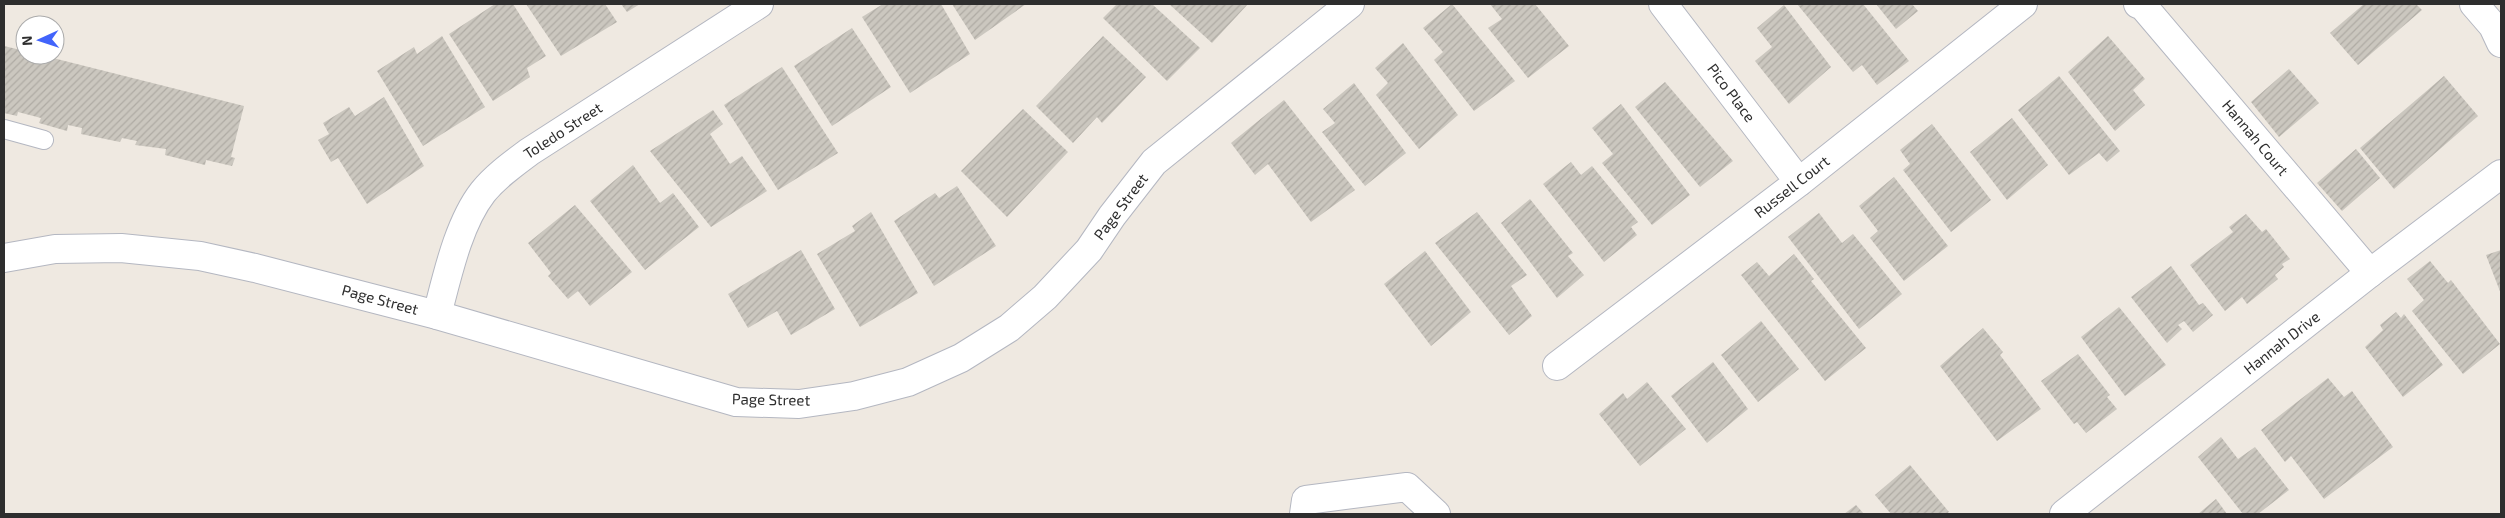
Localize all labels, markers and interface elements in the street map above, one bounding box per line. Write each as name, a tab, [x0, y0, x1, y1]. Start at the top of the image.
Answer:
north arrow	[15, 15, 65, 65]
text: N	[18, 35, 35, 46]
street label: Pico Place	[1704, 60, 1760, 125]
street label: Hannah Court	[2219, 96, 2293, 179]
street label: Toledo Street	[520, 98, 605, 162]
street label: Russell Court	[1750, 151, 1833, 221]
street label: Page Street	[1089, 169, 1151, 243]
street label: Page Street	[340, 280, 421, 318]
street label: Hannah Drive	[2240, 307, 2323, 377]
street label: Page Street	[732, 389, 811, 409]

